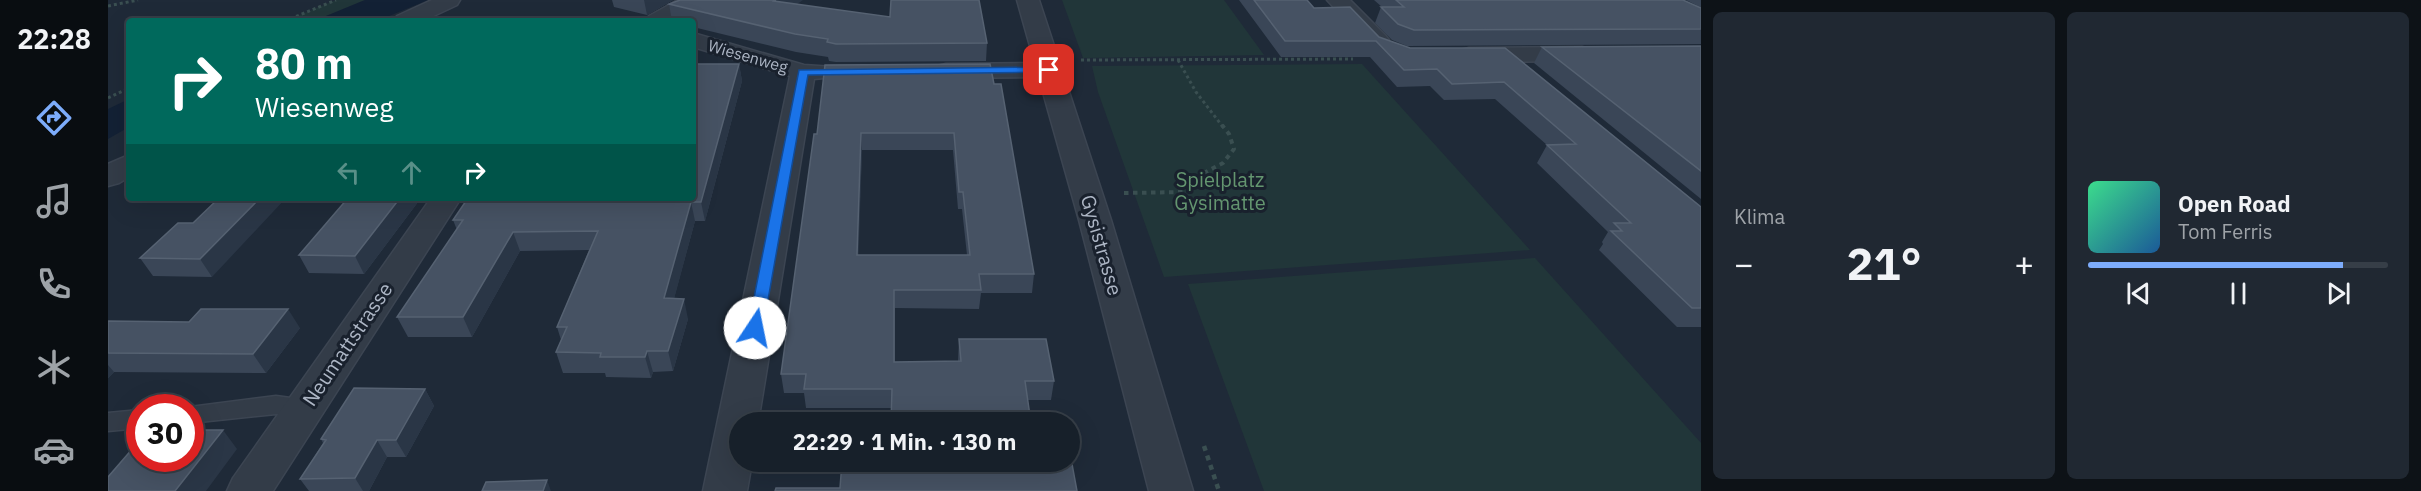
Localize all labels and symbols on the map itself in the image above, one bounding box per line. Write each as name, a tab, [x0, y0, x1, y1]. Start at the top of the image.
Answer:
street label: Wiesenweg	[706, 35, 791, 77]
pin	[1023, 44, 1074, 95]
park label: Spielplatz Gysimatte	[1174, 166, 1266, 216]
street label: Gysistrasse	[1075, 192, 1129, 298]
street label: Neumattstrasse	[296, 277, 398, 411]
position arrow	[723, 296, 787, 360]
speed limit sign: 30	[126, 394, 204, 472]

